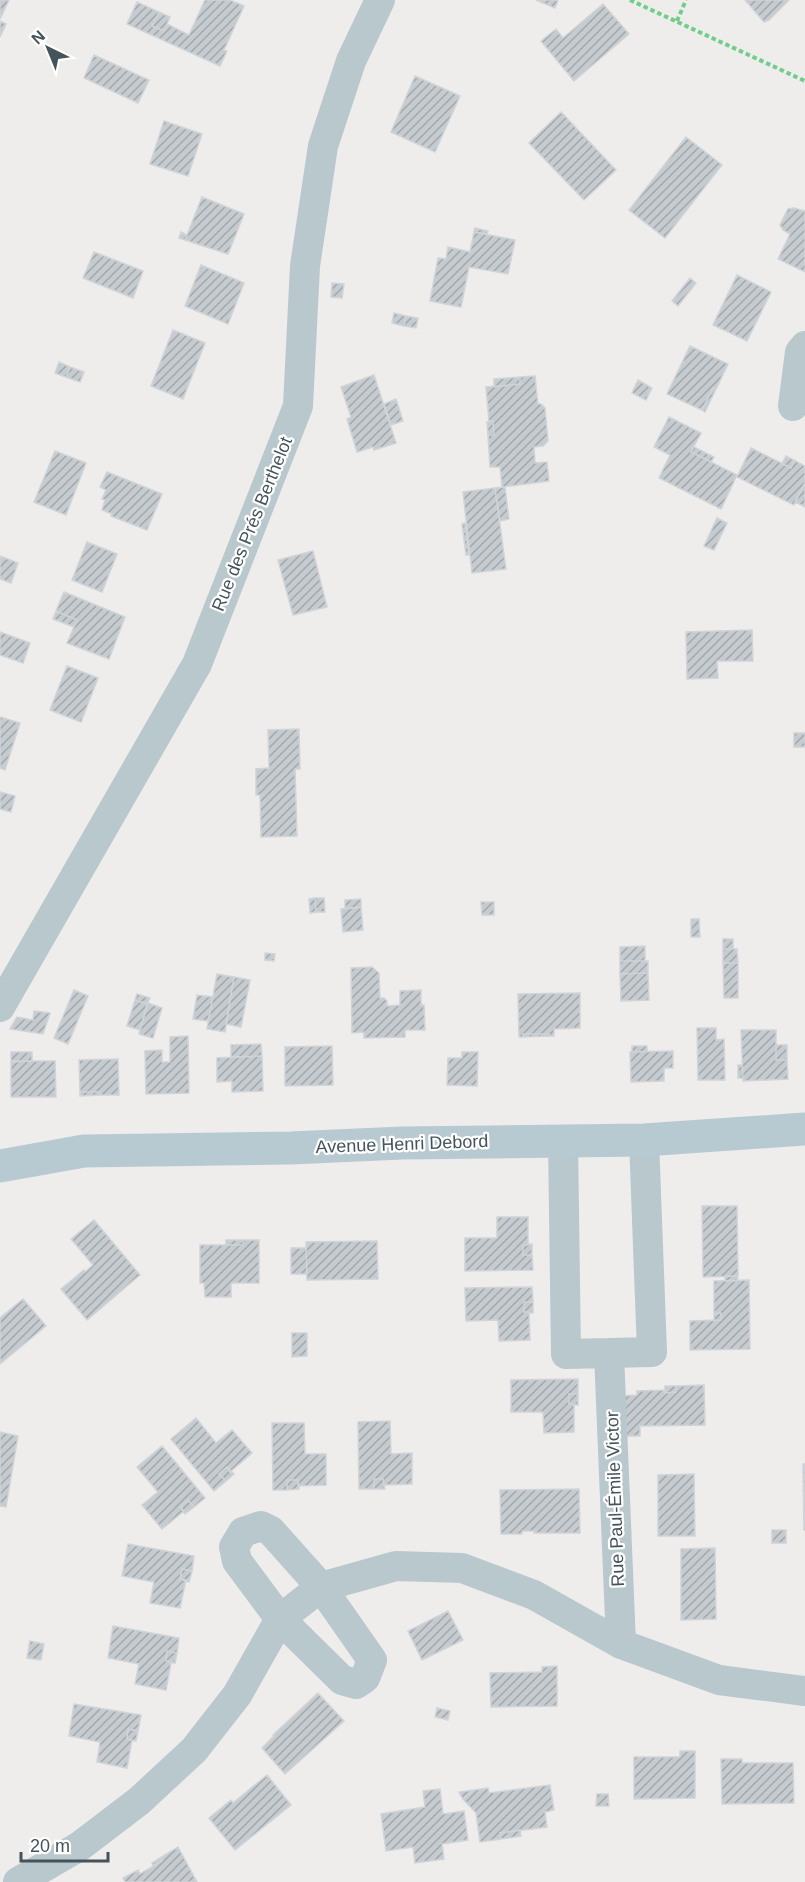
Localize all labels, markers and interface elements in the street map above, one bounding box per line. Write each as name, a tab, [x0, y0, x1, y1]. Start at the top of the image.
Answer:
north arrow	[18, 18, 78, 78]
text: N	[28, 27, 48, 48]
street label: Rue des Prés Berthelot	[208, 434, 296, 614]
street label: Avenue Henri Debord	[315, 1131, 489, 1157]
street label: Rue Paul-Émile Victor	[602, 1411, 628, 1587]
scale bar	[21, 1825, 108, 1863]
text: 20 m	[30, 1836, 70, 1856]

